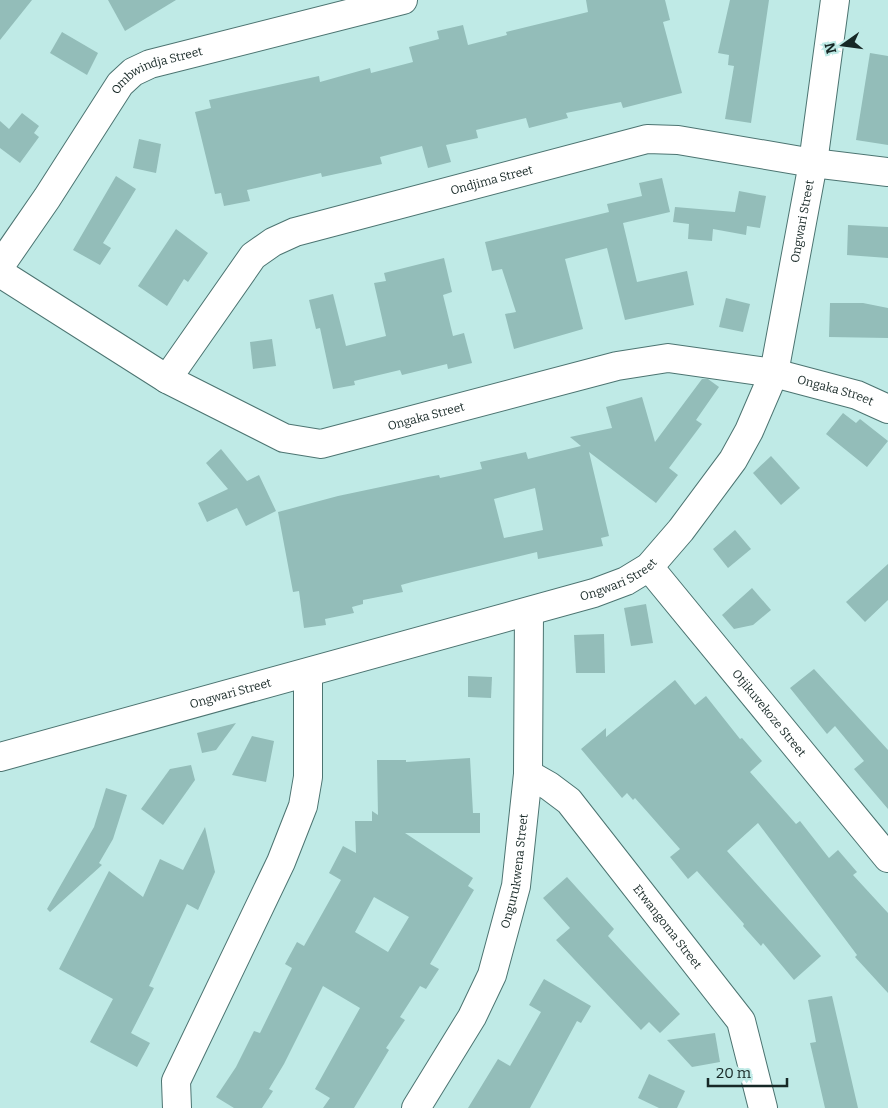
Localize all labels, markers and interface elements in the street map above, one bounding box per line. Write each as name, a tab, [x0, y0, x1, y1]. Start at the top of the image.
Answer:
north arrow	[818, 20, 868, 70]
text: N	[821, 41, 840, 55]
street label: Ombwindja Street	[108, 44, 205, 97]
street label: Ondjima Street	[449, 162, 535, 198]
street label: Ongwari Street	[788, 178, 817, 264]
street label: Ongaka Street	[796, 372, 876, 409]
street label: Ongaka Street	[386, 399, 467, 433]
street label: Ongwari Street	[578, 555, 660, 604]
street label: Otjikuvekoze Street	[729, 667, 809, 760]
street label: Ongwari Street	[188, 675, 273, 711]
street label: Ongurukwena Street	[498, 812, 531, 930]
street label: Etwangoma Street	[630, 882, 705, 972]
scale bar	[708, 1056, 787, 1088]
text: 20 m	[716, 1064, 752, 1082]

